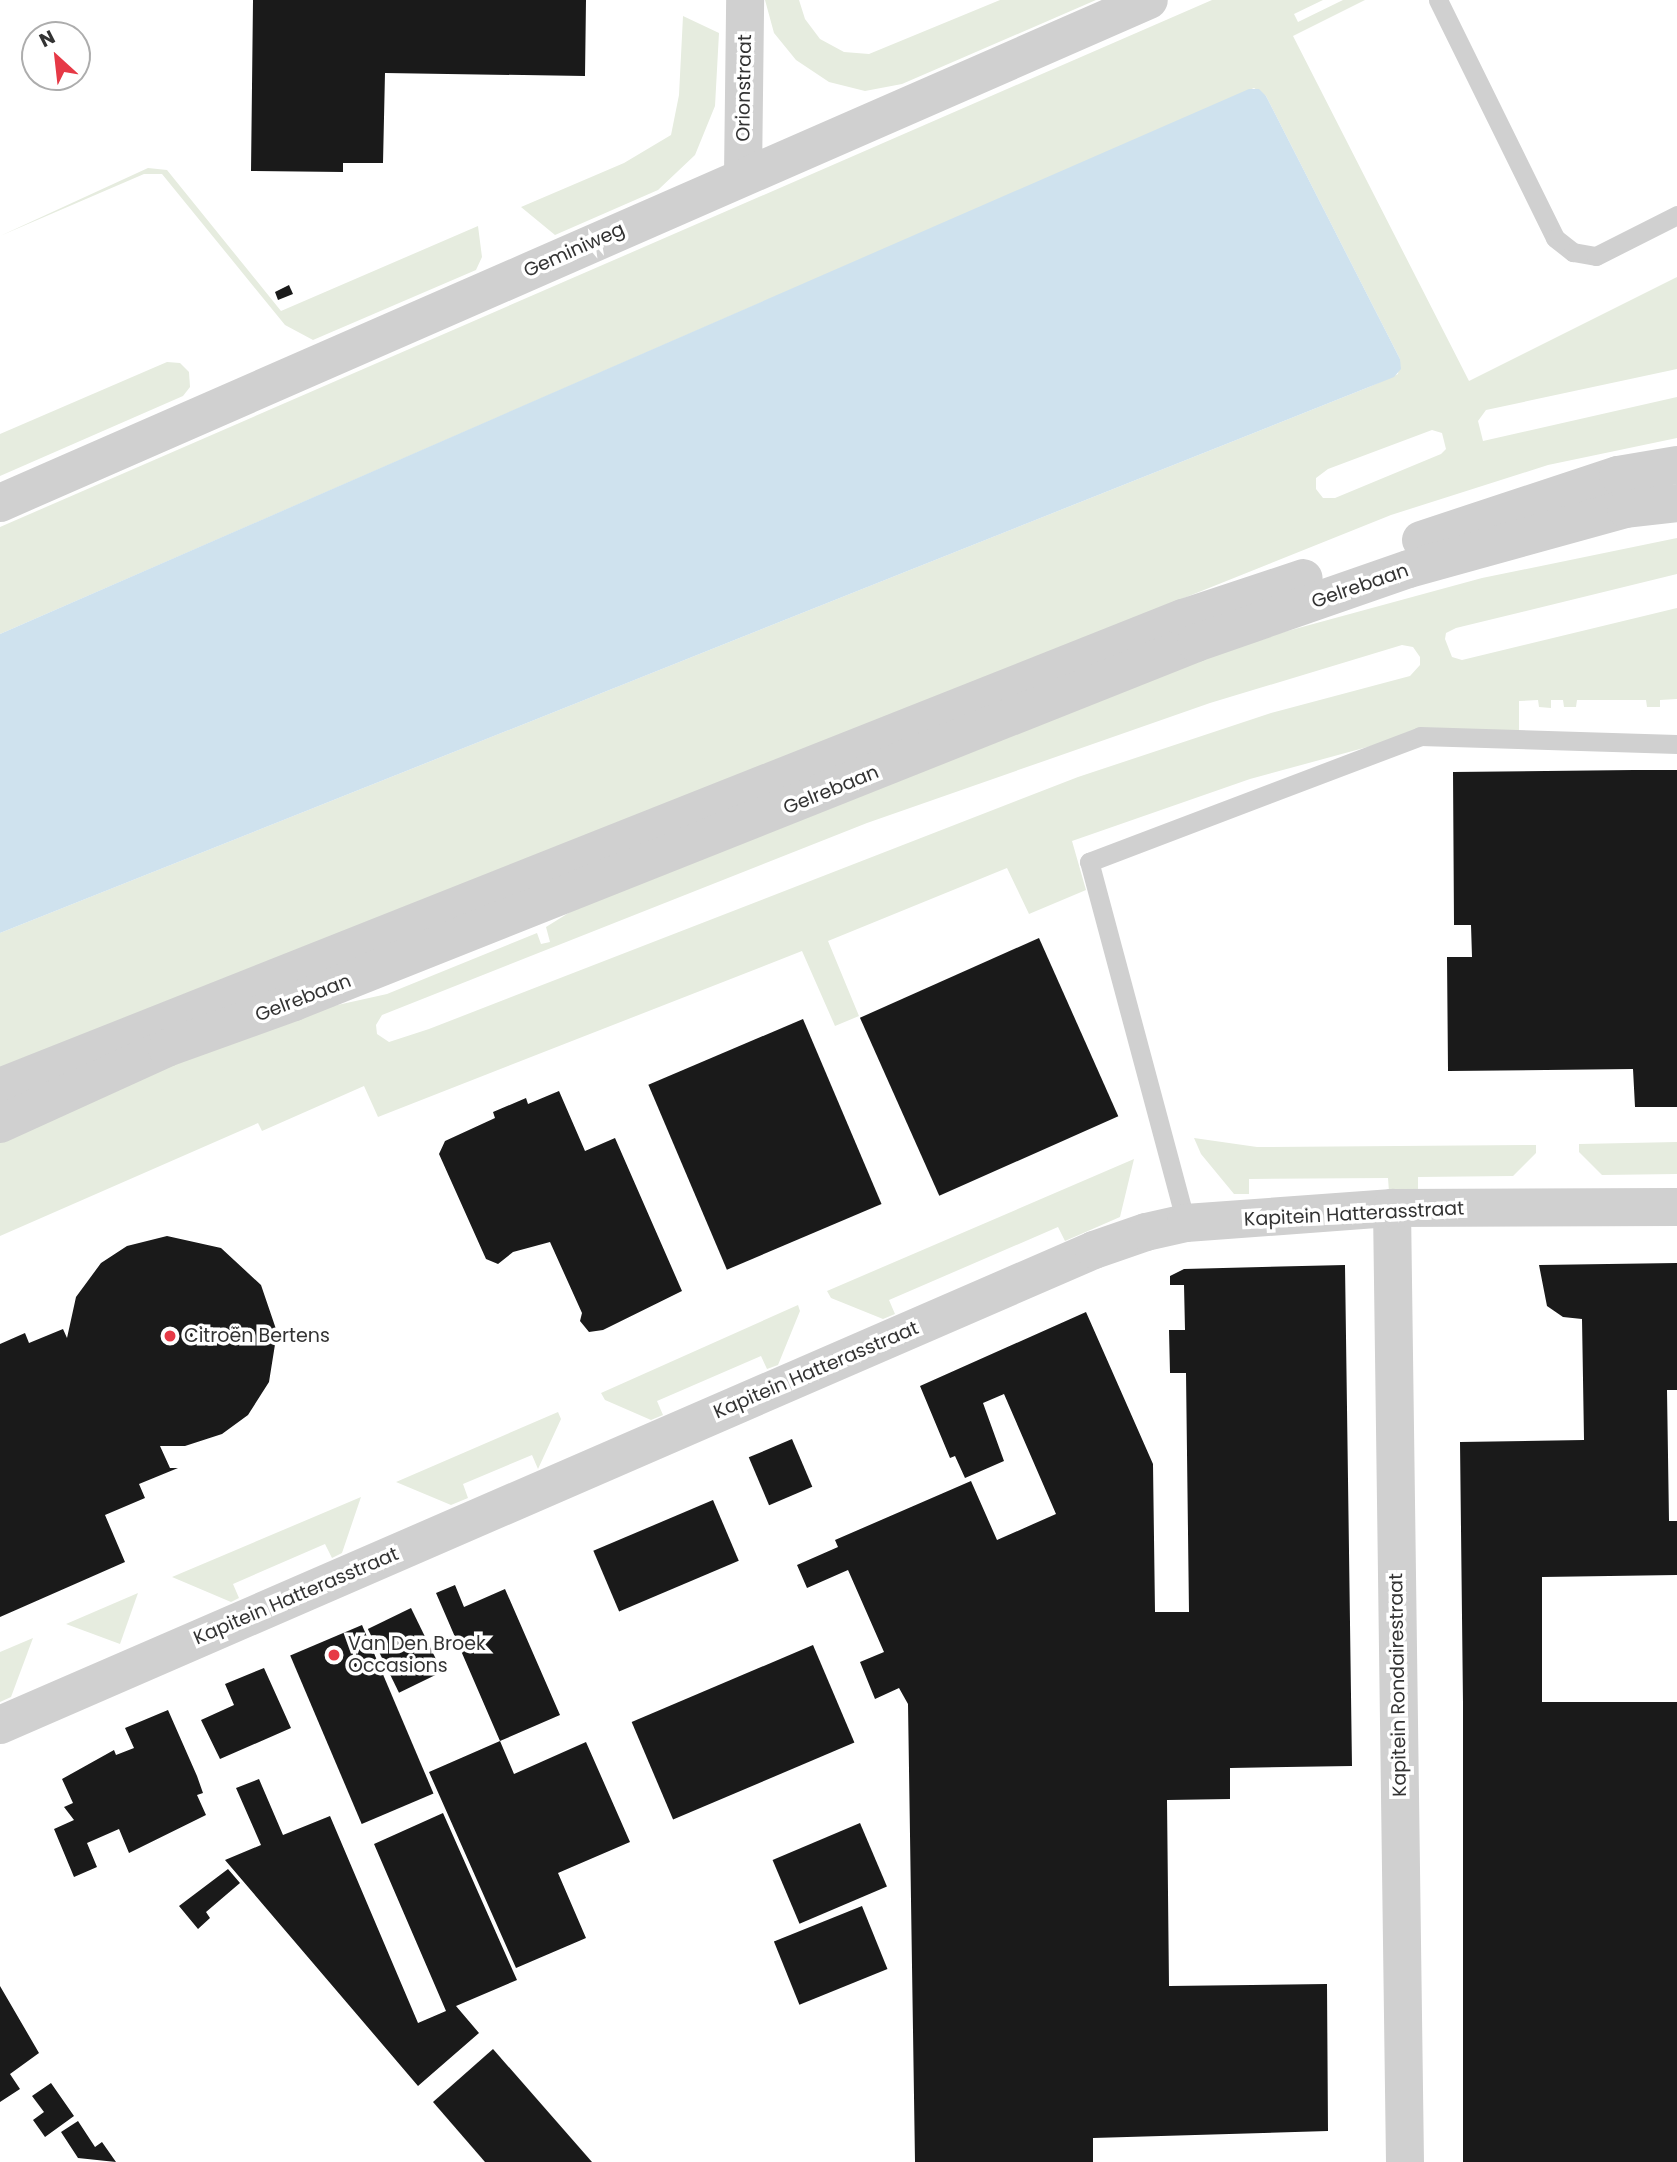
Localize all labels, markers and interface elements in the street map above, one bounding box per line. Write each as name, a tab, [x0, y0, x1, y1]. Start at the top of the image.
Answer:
north arrow	[21, 21, 91, 91]
text: N	[35, 23, 60, 54]
street label: Orionstraat	[732, 34, 756, 142]
street label: Geminiweg	[520, 218, 628, 282]
street label: Gelrebaan	[1309, 559, 1411, 613]
street label: Gelrebaan	[780, 761, 882, 819]
street label: Gelrebaan	[252, 969, 354, 1027]
street label: Kapitein Hatterasstraat	[1243, 1197, 1465, 1231]
street label: Kapitein Hatterasstraat	[710, 1316, 922, 1424]
place label: Citroën Bertens	[184, 1325, 330, 1347]
marker: Citroën Bertens	[162, 1328, 178, 1344]
street label: Kapitein Hatterasstraat	[190, 1542, 402, 1650]
street label: Kapitein Rondairestraat	[1385, 1573, 1411, 1797]
place label: Van Den Broek Occasions	[348, 1633, 486, 1677]
marker: Van Den Broek Occasions	[326, 1647, 342, 1663]

